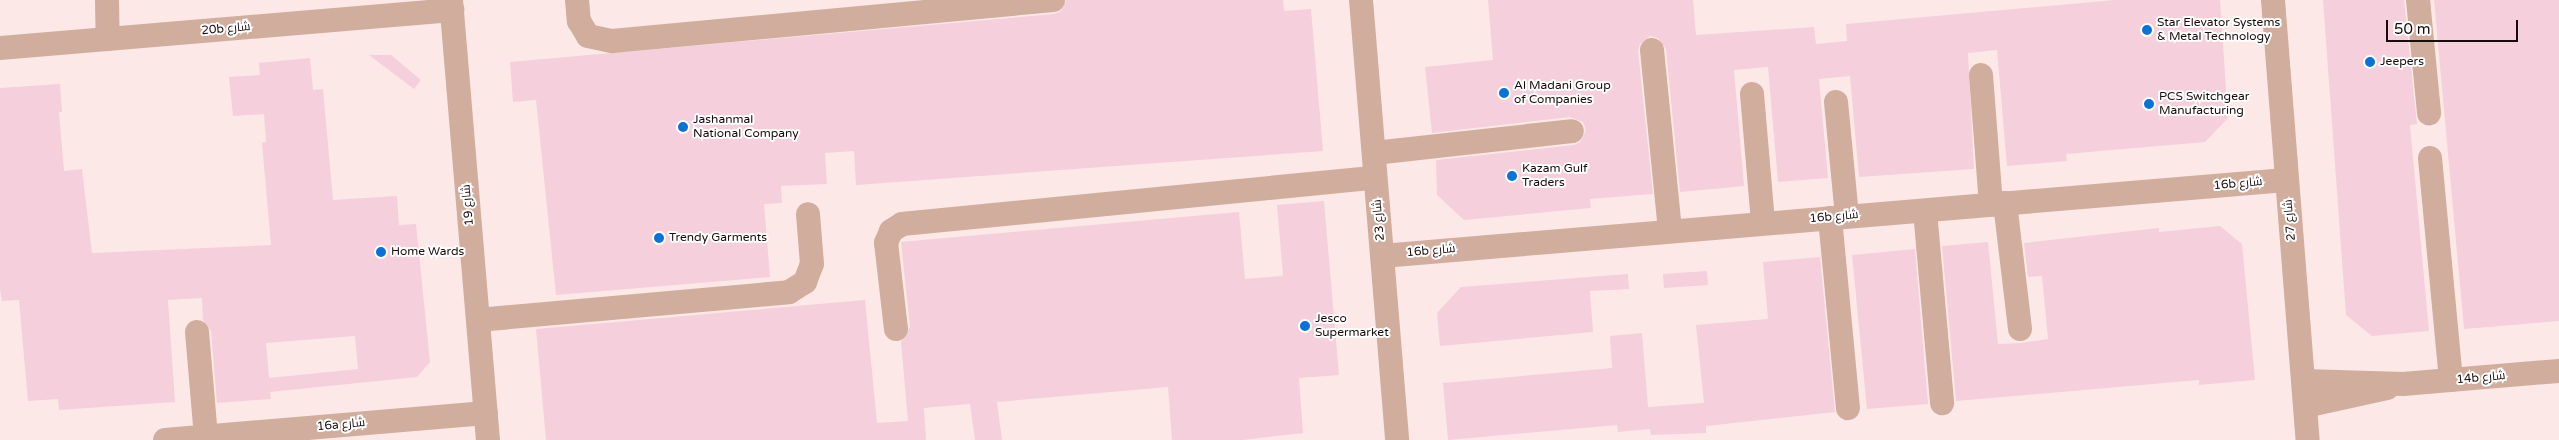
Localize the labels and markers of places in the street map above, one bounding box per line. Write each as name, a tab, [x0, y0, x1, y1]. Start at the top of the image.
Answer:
place label: Star Elevator Systems & Metal Technology	[2157, 16, 2280, 44]
marker: Star Elevator Systems & Metal Technology	[2141, 24, 2153, 36]
place label: Jeepers	[2380, 55, 2424, 69]
marker: Jeepers	[2364, 56, 2376, 68]
place label: Al Madani Group of Companies	[1514, 79, 1611, 107]
marker: Al Madani Group of Companies	[1498, 87, 1510, 99]
place label: PCS Switchgear Manufacturing	[2159, 90, 2249, 118]
marker: PCS Switchgear Manufacturing	[2143, 98, 2155, 110]
place label: Jashanmal National Company	[693, 113, 799, 141]
marker: Jashanmal National Company	[677, 121, 689, 133]
place label: Kazam Gulf Traders	[1522, 162, 1588, 190]
marker: Kazam Gulf Traders	[1506, 170, 1518, 182]
place label: Trendy Garments	[669, 231, 767, 245]
marker: Trendy Garments	[653, 232, 665, 244]
place label: Home Wards	[391, 245, 464, 259]
marker: Home Wards	[375, 246, 387, 258]
place label: Jesco Supermarket	[1315, 312, 1389, 340]
marker: Jesco Supermarket	[1299, 320, 1311, 332]

